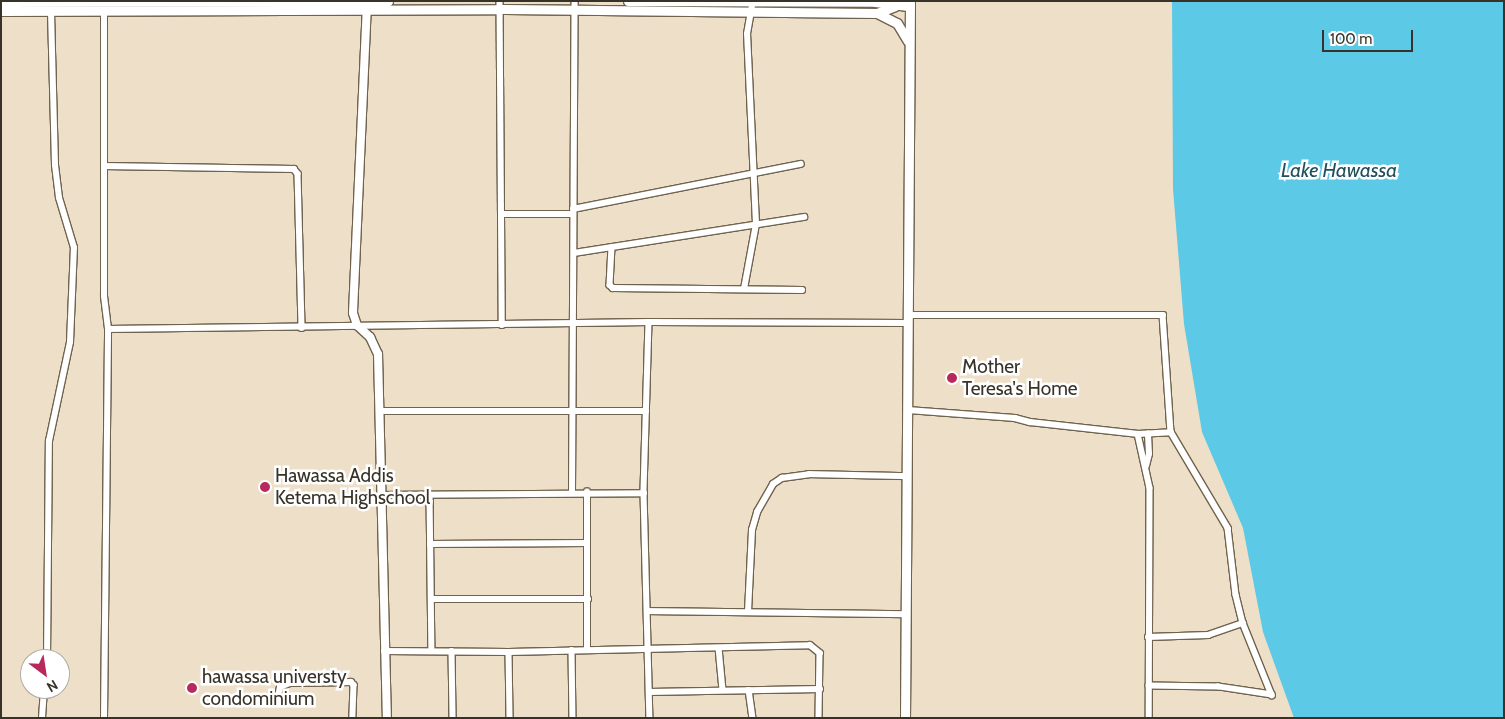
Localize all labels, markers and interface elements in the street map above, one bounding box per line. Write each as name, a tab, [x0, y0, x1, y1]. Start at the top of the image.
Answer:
scale bar	[1325, 20, 1416, 52]
text: 100 m	[1330, 30, 1372, 48]
water label: Lake Hawassa	[1281, 158, 1397, 182]
place label: Mother Teresa's Home	[962, 356, 1078, 400]
marker: Mother Teresa's Home	[946, 372, 958, 384]
place label: Hawassa Addis Ketema Highschool	[275, 465, 430, 509]
marker: Hawassa Addis Ketema Highschool	[259, 481, 271, 493]
north arrow	[20, 649, 70, 699]
place label: hawassa universty condominium	[202, 666, 346, 710]
text: N	[43, 676, 61, 696]
marker: hawassa universty condominium	[186, 682, 198, 694]

